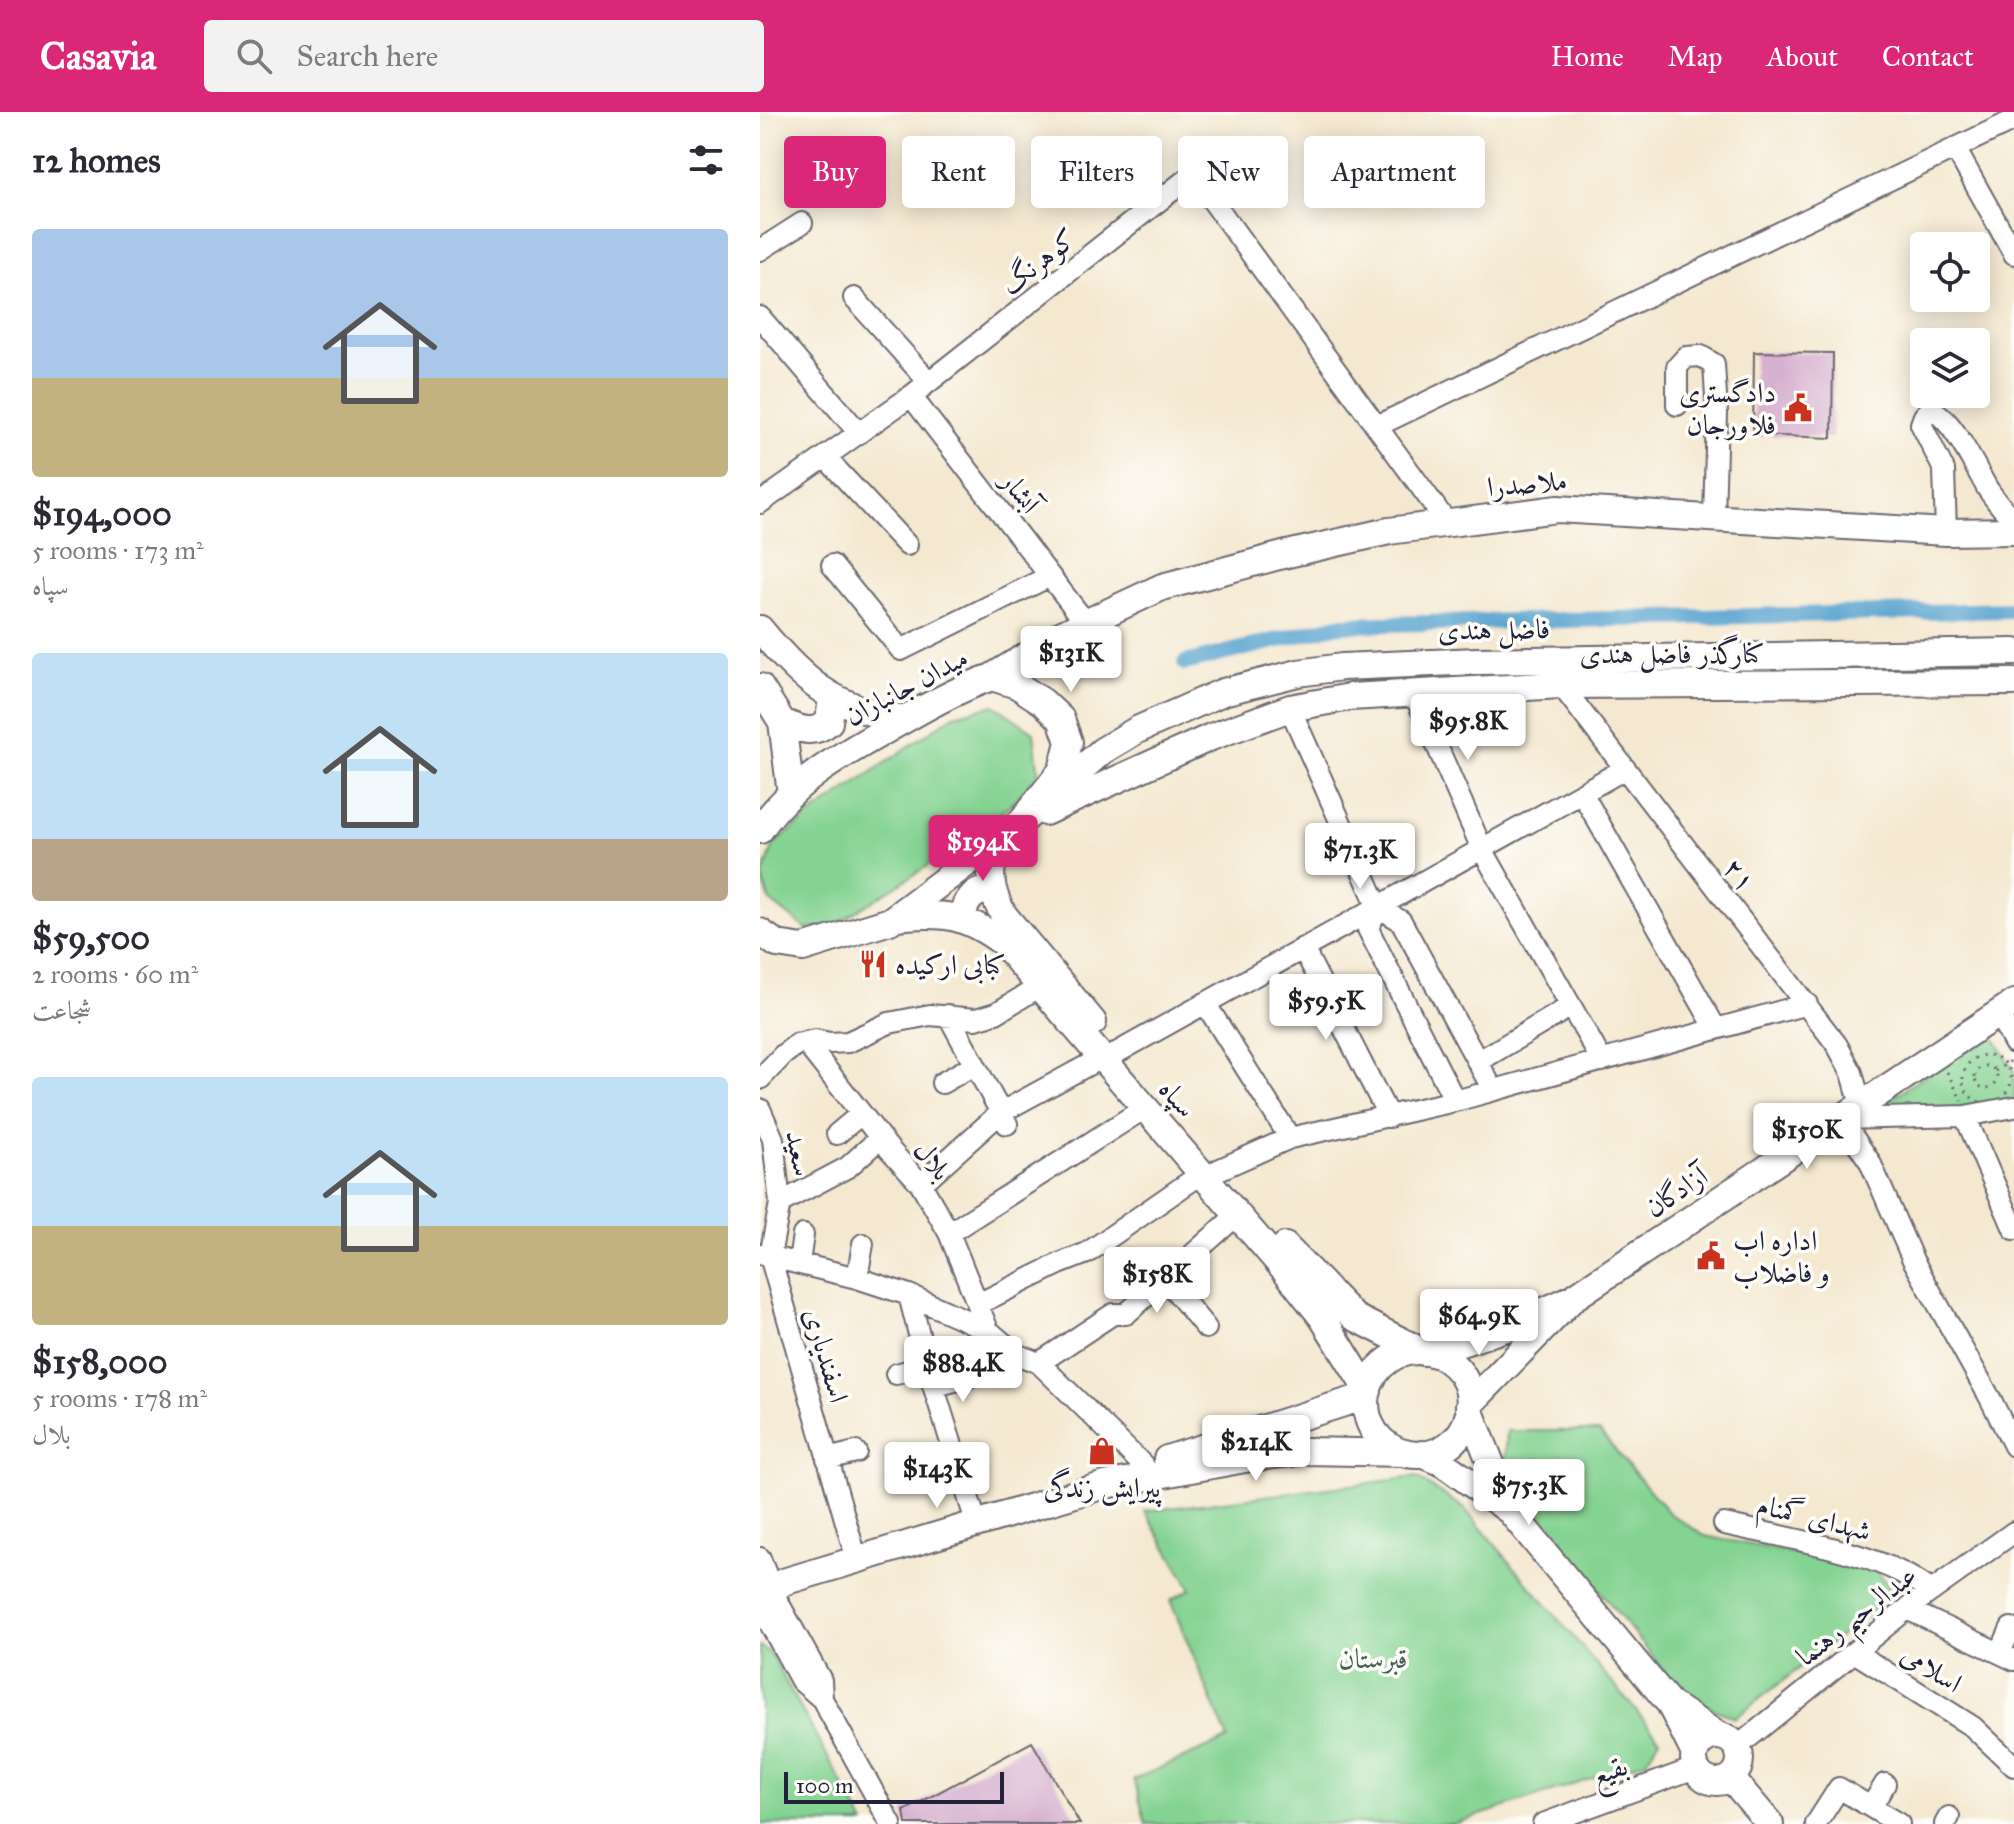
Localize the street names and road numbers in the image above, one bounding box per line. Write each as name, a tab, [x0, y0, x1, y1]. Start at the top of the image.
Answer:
street label: کوهرنگ	[993, 221, 1084, 302]
street label: آبشار	[992, 462, 1050, 523]
street label: ملاصدرا	[1486, 463, 1569, 504]
street label: فاضل هندی	[1438, 611, 1551, 650]
street label: کنارگذر فاضل هندی	[1580, 634, 1765, 673]
street label: میدان جانبازان	[839, 639, 974, 733]
street label: ۲۱	[1716, 851, 1764, 898]
street label: سپاه	[1151, 1072, 1204, 1125]
street label: سعید	[778, 1127, 821, 1179]
street label: بلال	[906, 1133, 959, 1187]
street label: آزادگان	[1638, 1156, 1717, 1225]
street label: اسفندیاری	[796, 1304, 857, 1407]
street label: شهدای گمنام	[1752, 1485, 1875, 1555]
street label: عبدالرحیم رهنما	[1789, 1557, 1930, 1681]
street label: اسلامی	[1895, 1636, 1969, 1701]
street label: بقیع	[1586, 1748, 1635, 1801]

